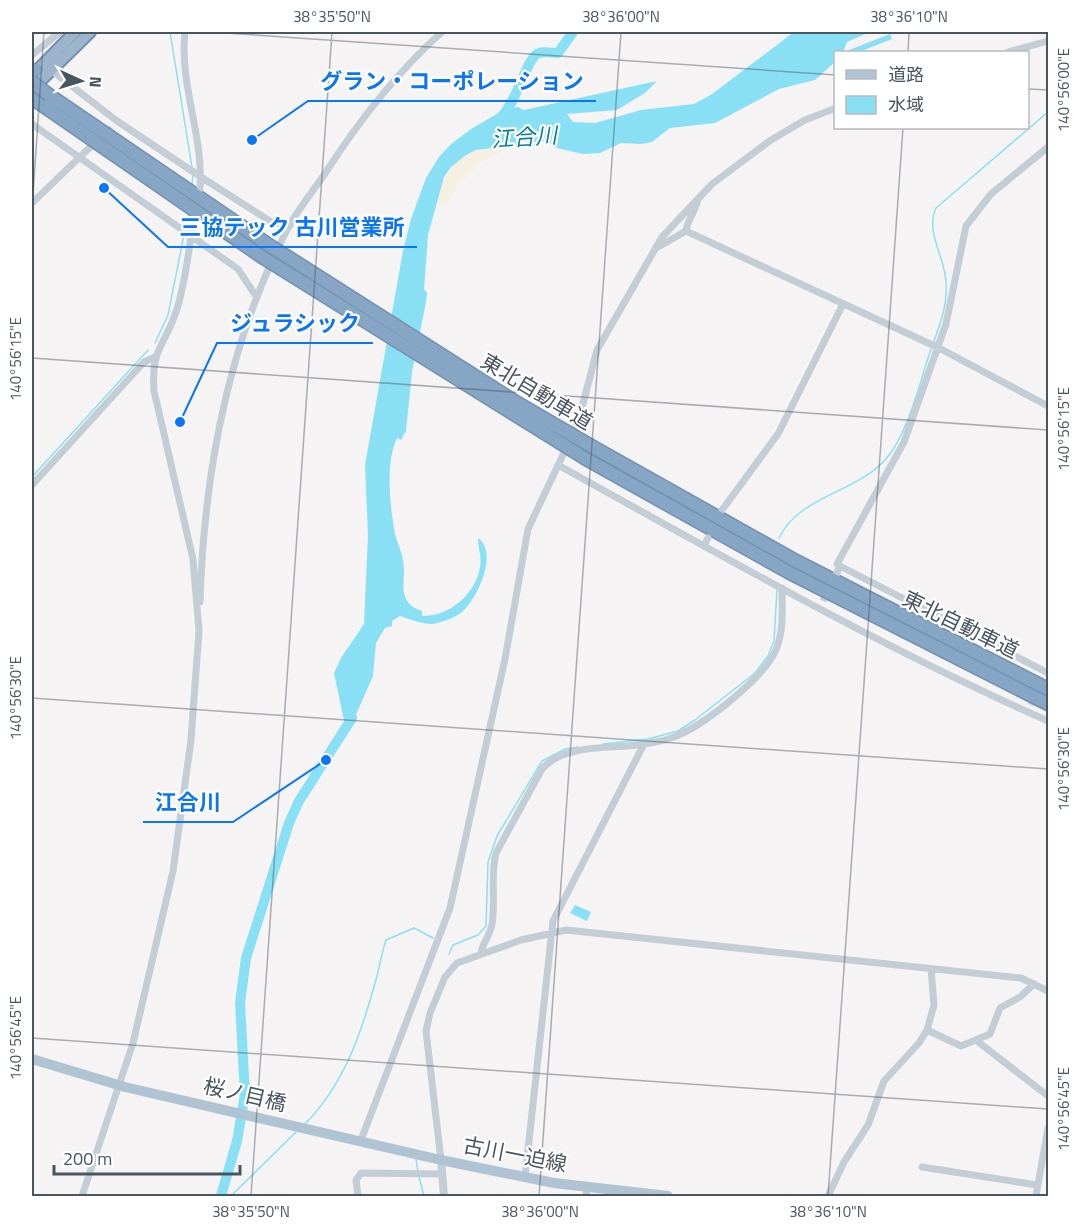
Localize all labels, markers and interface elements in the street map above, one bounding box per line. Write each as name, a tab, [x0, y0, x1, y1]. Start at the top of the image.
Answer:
text: 38°35'50"N	[293, 5, 371, 28]
text: 38°36'00"N	[582, 5, 660, 28]
text: 38°36'10"N	[870, 5, 948, 28]
text: 140°56'00"E	[1052, 48, 1075, 132]
north arrow	[51, 51, 111, 111]
legend	[834, 51, 1029, 129]
callout: グラン・コーポレーション	[308, 61, 596, 101]
text: 道路	[888, 61, 924, 88]
text: グラン・コーポレーション	[320, 64, 584, 98]
text: N	[84, 76, 108, 88]
text: 水域	[888, 91, 924, 118]
water label: 江合川	[490, 118, 560, 156]
callout: 三協テック 古川営業所	[168, 207, 417, 247]
text: 三協テック 古川営業所	[180, 210, 404, 244]
callout: ジュラシック	[217, 303, 373, 343]
text: ジュラシック	[230, 306, 360, 340]
text: 140°56'15"E	[4, 317, 27, 401]
street label: 東北自動車道	[475, 345, 599, 437]
text: 140°56'15"E	[1052, 387, 1075, 471]
street label: 東北自動車道	[897, 582, 1025, 666]
text: 140°56'30"E	[4, 656, 27, 740]
text: 140°56'30"E	[1052, 727, 1075, 811]
callout: 江合川	[143, 782, 233, 822]
text: 江合川	[155, 785, 221, 819]
text: 140°56'45"E	[4, 996, 27, 1080]
text: 140°56'45"E	[1052, 1067, 1075, 1151]
street label: 桜ノ目橋	[200, 1069, 290, 1119]
street label: 古川一迫線	[460, 1128, 570, 1180]
scale bar	[54, 1138, 240, 1176]
text: 200 m	[63, 1145, 112, 1172]
text: 38°35'50"N	[212, 1200, 290, 1223]
text: 38°36'00"N	[501, 1200, 579, 1223]
text: 38°36'10"N	[789, 1200, 867, 1223]

